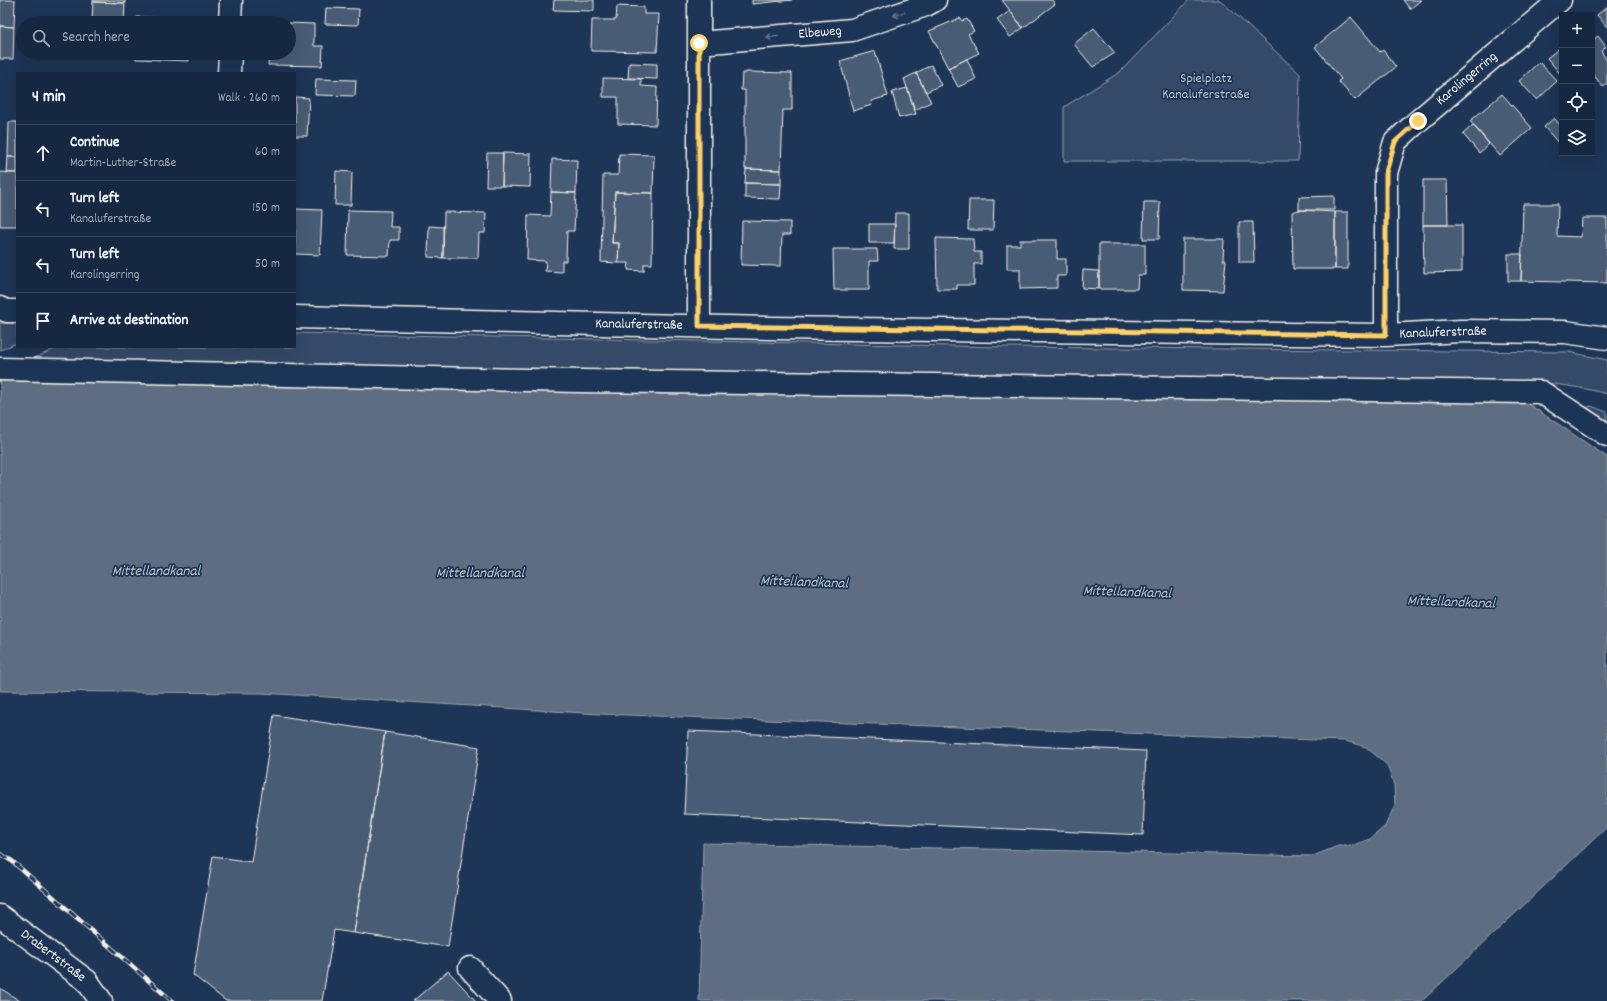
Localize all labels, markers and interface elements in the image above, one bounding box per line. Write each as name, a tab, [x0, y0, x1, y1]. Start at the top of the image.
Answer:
one-way arrow	[893, 11, 906, 18]
map controls	[1559, 12, 1595, 156]
button: +	[1559, 12, 1595, 48]
search box	[16, 16, 296, 60]
street label: Elbeweg	[798, 21, 842, 45]
icon: search	[30, 27, 52, 49]
text: Search here	[62, 27, 130, 49]
one-way arrow	[766, 33, 779, 41]
route start	[690, 34, 708, 52]
street label: Karolingerring	[1432, 47, 1502, 111]
button: −	[1559, 48, 1595, 84]
park label: Spielplatz Kanaluferstraße	[1162, 69, 1250, 105]
button: locate	[1559, 84, 1595, 120]
text: 4 min	[32, 86, 66, 110]
text: Walk · 260 m	[218, 89, 280, 108]
route end	[1409, 112, 1427, 130]
button: layers	[1559, 120, 1595, 156]
text: Continue	[70, 132, 119, 154]
icon: ahead	[32, 142, 54, 164]
text: 60 m	[255, 143, 280, 162]
text: Martin-Luther-Straße	[70, 154, 176, 173]
text: Turn left	[70, 188, 119, 210]
icon: left	[32, 198, 54, 220]
text: 150 m	[252, 199, 280, 218]
text: Kanaluferstraße	[70, 210, 151, 229]
text: Turn left	[70, 244, 119, 266]
icon: left	[32, 254, 54, 276]
text: 50 m	[255, 255, 280, 274]
text: Karolingerring	[70, 266, 139, 285]
icon: arrive	[32, 310, 54, 332]
text: Arrive at destination	[70, 310, 188, 332]
street label: Kanaluferstraße	[595, 314, 683, 336]
street label: Kanaluferstraße	[1399, 321, 1487, 345]
water label: Mittellandkanal	[112, 561, 201, 583]
water label: Mittellandkanal	[436, 563, 525, 585]
water label: Mittellandkanal	[760, 570, 850, 596]
water label: Mittellandkanal	[1083, 580, 1173, 606]
water label: Mittellandkanal	[1407, 590, 1497, 616]
street label: Drabertstraße	[16, 925, 90, 987]

